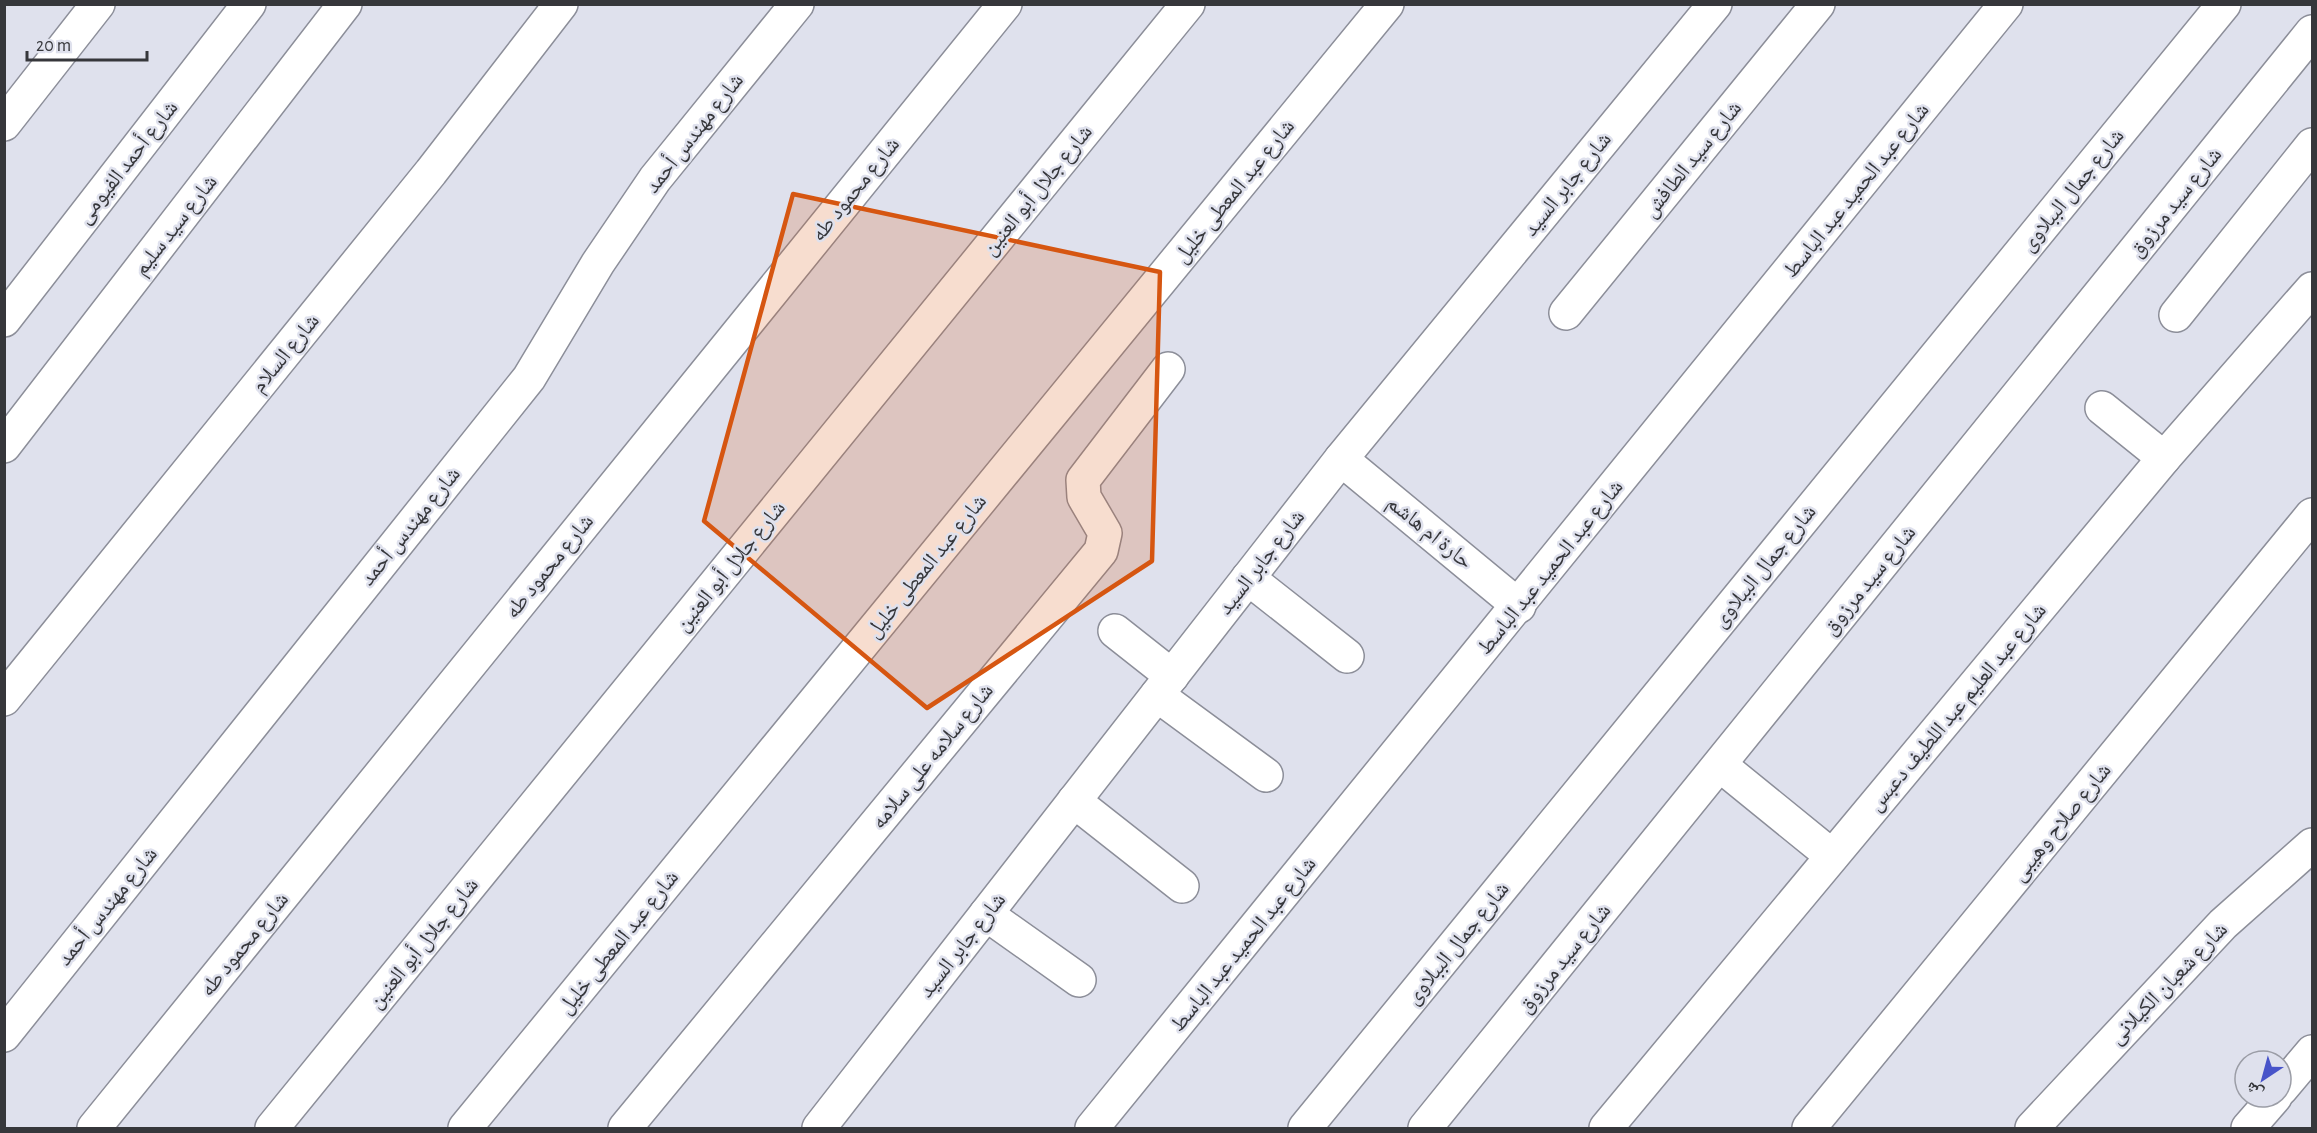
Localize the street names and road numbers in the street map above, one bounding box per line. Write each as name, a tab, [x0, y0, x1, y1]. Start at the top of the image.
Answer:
street label: شارع مهندس أحمد	[638, 67, 749, 198]
street label: شارع أحمد الفيومى	[70, 95, 183, 229]
street label: شارع سيد الطافش	[1639, 97, 1747, 223]
street label: شارع عبد الحميد عبد الباسط	[1779, 98, 1935, 283]
street label: شارع عبد المعطى خليل	[1169, 115, 1300, 268]
street label: شارع جلال أبو العنين	[976, 119, 1098, 261]
street label: شارع جمال الببلاوى	[2016, 124, 2130, 257]
street label: شارع جابر السيد	[1519, 128, 1617, 241]
street label: شارع محمود طه	[807, 133, 905, 246]
street label: شارع سيد مرزوق	[2124, 143, 2227, 262]
street label: شارع سيد سليم	[129, 170, 223, 281]
street label: شارع السلام	[247, 310, 325, 398]
street label: شارع مهندس أحمد	[354, 461, 466, 591]
street label: شارع عبد الحميد عبد الباسط	[1473, 475, 1629, 660]
street label: شارع عبد المعطى خليل	[861, 490, 992, 643]
street label: حارة ام هاشم	[1381, 491, 1477, 575]
street label: شارع جلال أبو العنين	[669, 495, 791, 637]
street label: شارع جمال الببلاوى	[1708, 500, 1822, 633]
street label: شارع جابر السيد	[1213, 505, 1310, 620]
street label: شارع محمود طه	[501, 510, 599, 623]
street label: شارع سيد مرزوق	[1818, 521, 1921, 640]
street label: شارع عبد العليم عبد اللطيف دعبس	[1864, 599, 2053, 817]
street label: شارع سلامه على سلامه	[867, 679, 999, 834]
street label: شارع صلاح وهيبى	[2007, 759, 2117, 886]
street label: شارع مهندس أحمد	[51, 841, 163, 971]
street label: شارع عبد الحميد عبد الباسط	[1166, 852, 1322, 1037]
street label: شارع عبد المعطى خليل	[553, 866, 684, 1019]
street label: شارع جلال أبو العنين	[362, 872, 484, 1014]
street label: شارع جمال الببلاوى	[1401, 877, 1515, 1010]
street label: شارع محمود طه	[196, 888, 294, 1001]
street label: شارع جابر السيد	[914, 888, 1011, 1003]
street label: شارع سيد مرزوق	[1513, 899, 1616, 1018]
street label: شارع شعبان الكيلانى	[2104, 918, 2233, 1050]

